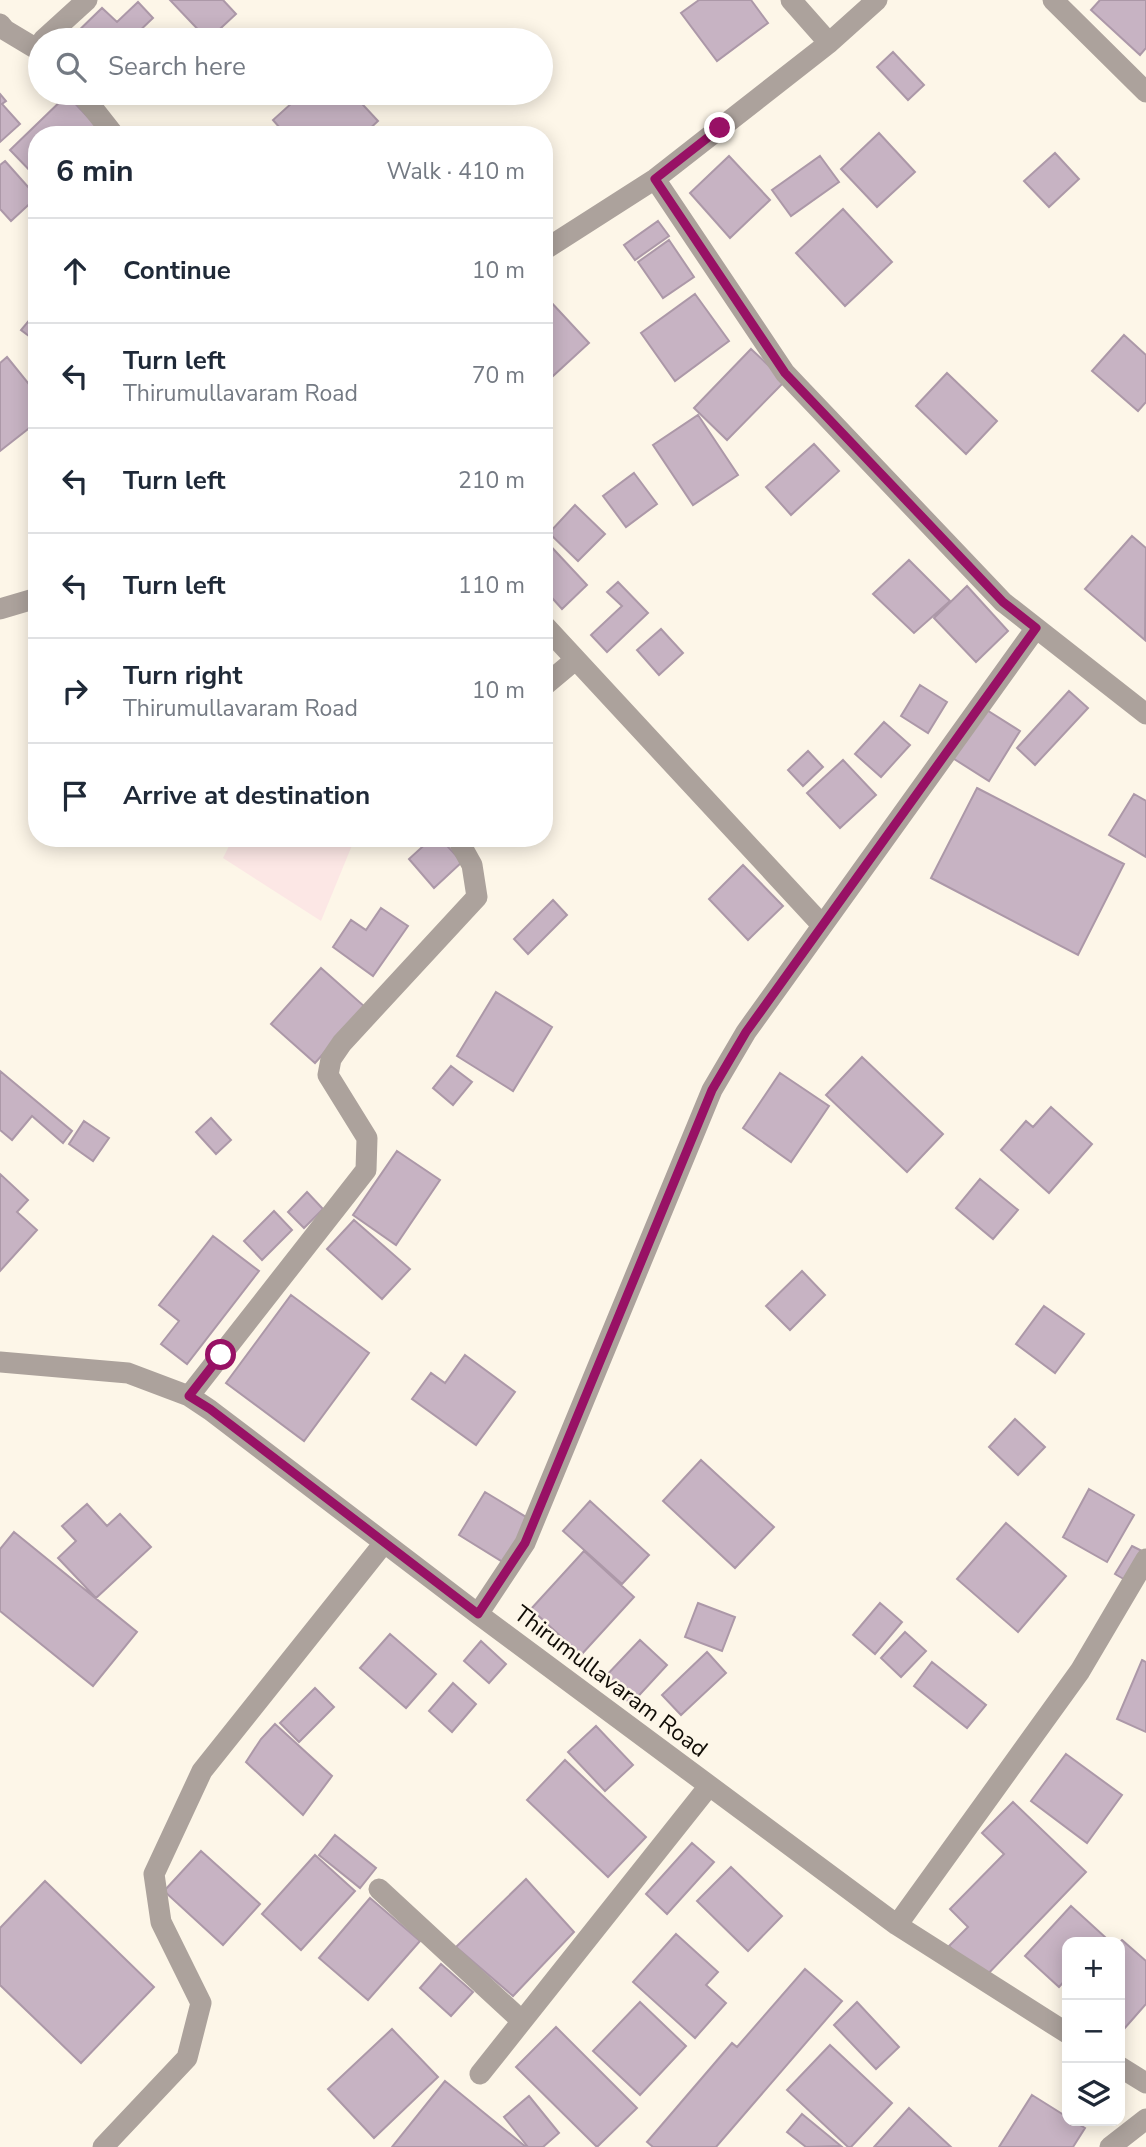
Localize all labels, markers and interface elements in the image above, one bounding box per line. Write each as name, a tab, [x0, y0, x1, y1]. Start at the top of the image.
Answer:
search box	[28, 28, 553, 105]
icon: search	[52, 48, 90, 86]
text: Search here	[108, 49, 246, 84]
route end	[704, 112, 735, 143]
text: 6 min	[56, 151, 134, 192]
text: Walk · 410 m	[386, 156, 525, 187]
icon: ahead	[56, 252, 94, 290]
text: Continue	[123, 253, 231, 288]
text: 10 m	[472, 255, 525, 286]
text: Turn left	[123, 343, 226, 378]
icon: left	[56, 357, 94, 395]
text: 70 m	[472, 360, 525, 391]
text: Thirumullavaram Road	[123, 378, 358, 409]
icon: left	[56, 462, 94, 500]
text: Turn left	[123, 463, 226, 498]
text: 210 m	[458, 465, 525, 496]
icon: left	[56, 567, 94, 605]
text: Turn left	[123, 568, 226, 603]
text: 110 m	[458, 570, 525, 601]
text: Turn right	[123, 658, 242, 693]
icon: right	[56, 672, 94, 710]
text: 10 m	[472, 675, 525, 706]
text: Thirumullavaram Road	[123, 693, 358, 724]
icon: arrive	[56, 777, 94, 815]
text: Arrive at destination	[123, 778, 370, 813]
route start	[205, 1339, 236, 1370]
street label: Thirumullavaram Road	[508, 1598, 714, 1764]
map controls	[1062, 1937, 1125, 2126]
button: +	[1062, 1937, 1125, 2000]
button: −	[1062, 2000, 1125, 2063]
button: layers	[1062, 2063, 1125, 2126]

